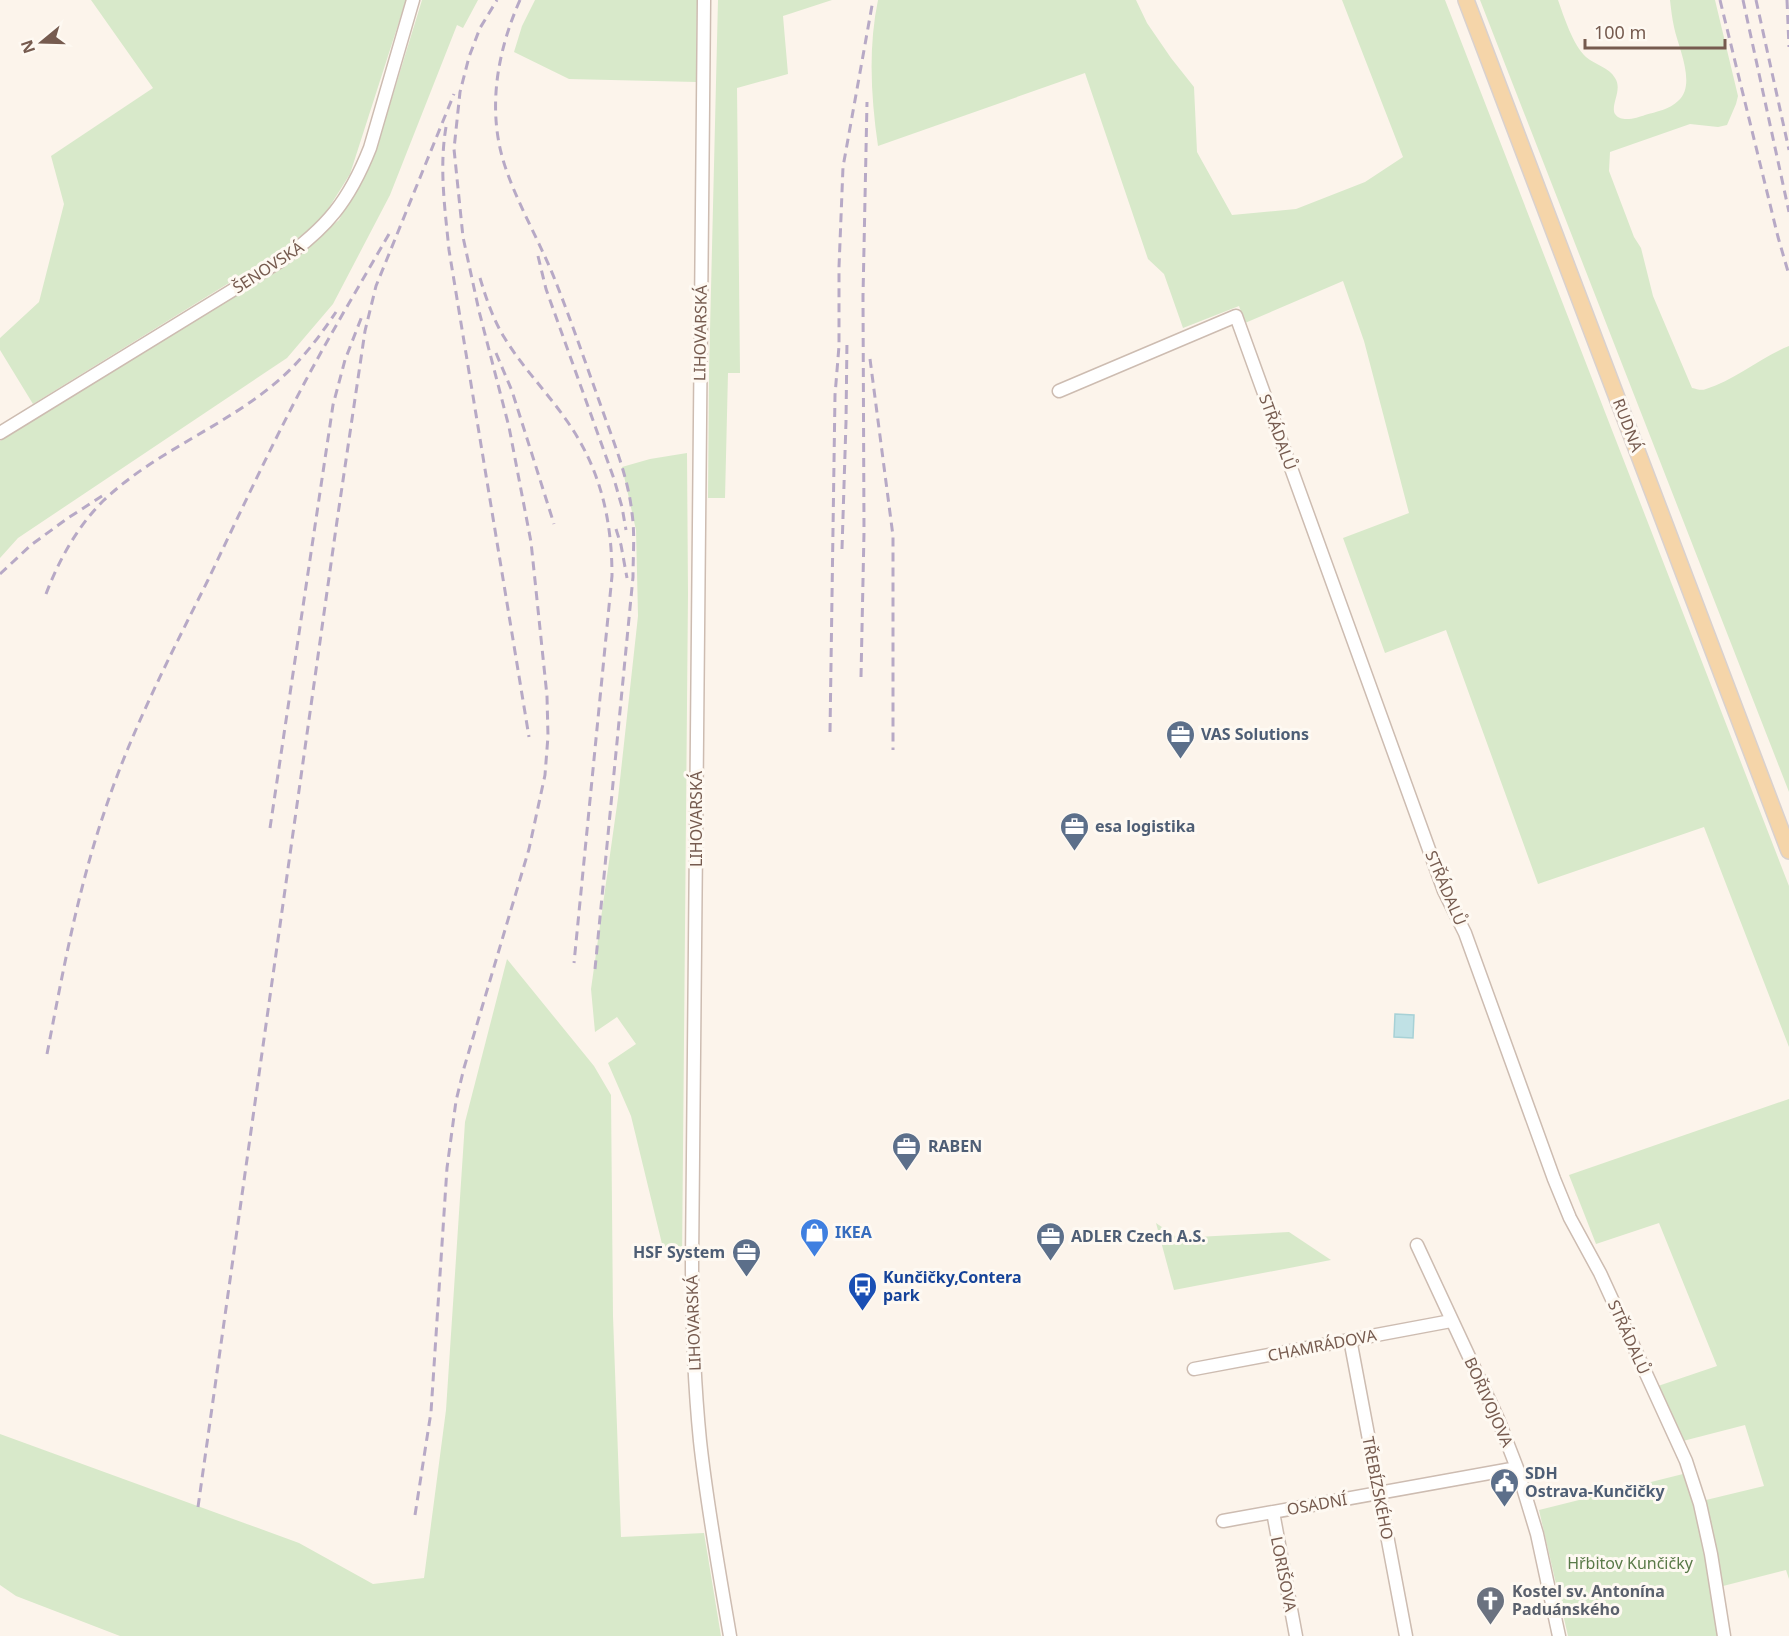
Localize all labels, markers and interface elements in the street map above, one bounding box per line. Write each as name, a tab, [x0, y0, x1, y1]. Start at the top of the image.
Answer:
north arrow	[12, 12, 72, 72]
scale bar	[1585, 12, 1724, 50]
text: 100 m	[1594, 20, 1646, 44]
text: N	[15, 37, 40, 57]
street label: ŠENOVSKÁ	[228, 235, 308, 298]
street label: LIHOVARSKÁ	[688, 284, 712, 381]
street label: STŘÁDALŮ	[1254, 391, 1302, 473]
street label: RUDNÁ	[1608, 395, 1649, 456]
office icon: VAS Solutions	[1164, 718, 1196, 760]
place label: VAS Solutions	[1201, 723, 1309, 745]
street label: LIHOVARSKÁ	[685, 770, 707, 867]
office icon: esa logistika	[1058, 810, 1090, 852]
place label: esa logistika	[1095, 815, 1195, 837]
street label: STŘÁDALŮ	[1420, 847, 1472, 929]
office icon: RABEN	[891, 1130, 923, 1172]
place label: RABEN	[928, 1135, 982, 1157]
shop icon: IKEA	[798, 1216, 830, 1258]
office icon: ADLER Czech A.S.	[1034, 1220, 1066, 1262]
place label: IKEA	[835, 1221, 873, 1243]
place label: ADLER Czech A.S.	[1071, 1225, 1206, 1247]
office icon: HSF System	[730, 1236, 762, 1278]
place label: HSF System	[633, 1241, 725, 1263]
place label: Kunčičky,Contera park	[883, 1266, 1021, 1306]
bus stop icon: Kunčičky,Contera park	[846, 1270, 878, 1312]
street label: LIHOVARSKÁ	[680, 1274, 706, 1371]
street label: STŘÁDALŮ	[1603, 1296, 1655, 1378]
street label: CHAMRÁDOVA	[1266, 1324, 1379, 1366]
street label: BOŘIVOJOVA	[1459, 1354, 1519, 1451]
street label: TŘEBÍZSKÉHO	[1357, 1435, 1399, 1541]
place label: SDH Ostrava-Kunčičky	[1525, 1462, 1666, 1502]
public building icon: SDH Ostrava-Kunčičky	[1488, 1466, 1520, 1508]
street label: OSADNÍ	[1285, 1488, 1349, 1520]
street label: LORIŠOVA	[1266, 1534, 1302, 1614]
park label: Hřbitov Kunčičky	[1567, 1552, 1694, 1574]
place label: Kostel sv. Antonína Paduánského	[1512, 1580, 1665, 1620]
church icon: Kostel sv. Antonína Paduánského	[1475, 1584, 1507, 1626]

